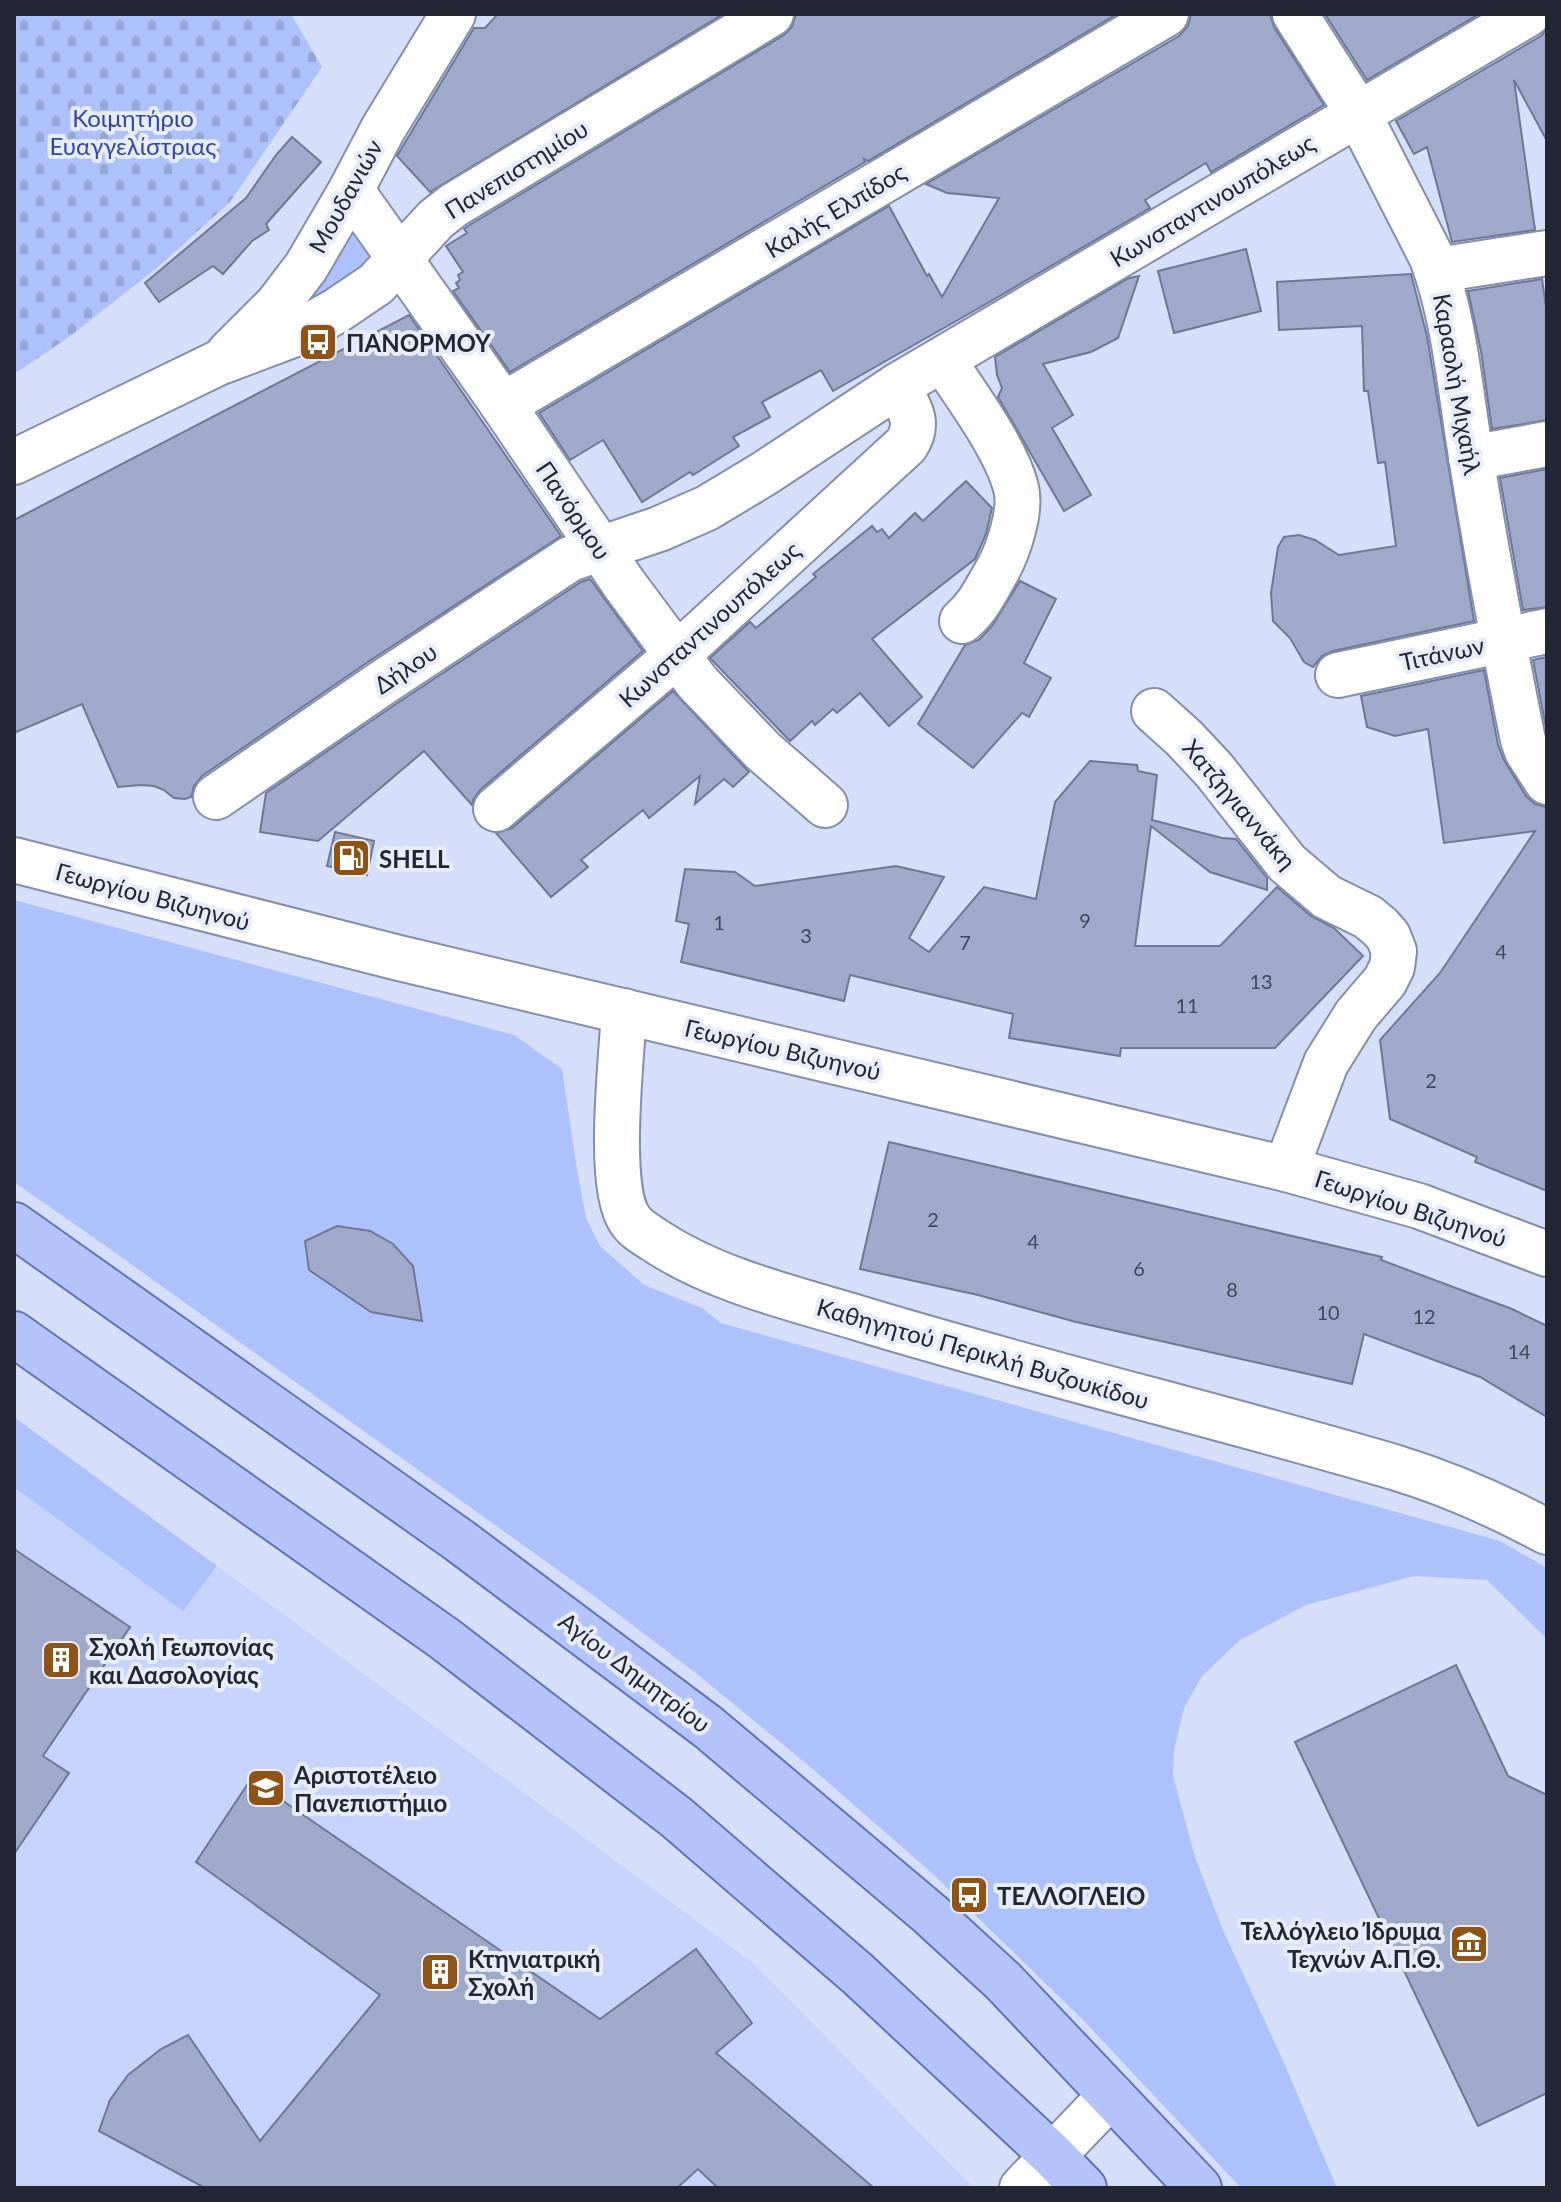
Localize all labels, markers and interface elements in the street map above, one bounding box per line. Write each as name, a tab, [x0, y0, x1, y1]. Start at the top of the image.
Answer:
park label: Κοιμητήριο Ευαγγελίστριας	[50, 103, 216, 160]
street label: Πανεπιστημίου	[439, 113, 593, 225]
street label: Κωνσταντινουπόλεως	[1104, 127, 1320, 273]
street label: Μουδανιών	[302, 134, 388, 258]
street label: Καλής Ελπίδος	[759, 157, 911, 263]
street label: Καραολή Μιχαήλ	[1428, 291, 1488, 477]
bus stop icon: ΠΑΝΟΡΜΟΥ	[297, 321, 339, 363]
place label: ΠΑΝΟΡΜΟΥ	[346, 328, 491, 357]
street label: Πανόρμου	[531, 455, 617, 565]
street label: Κωνσταντινουπόλεως	[612, 535, 806, 713]
street label: Τιτάνων	[1397, 630, 1487, 676]
street label: Δήλου	[368, 637, 442, 699]
street label: Χατζηγιαννάκη	[1177, 733, 1303, 875]
fuel station icon: SHELL	[330, 837, 372, 879]
place label: SHELL	[379, 844, 450, 873]
street label: Γεωργίου Βιζυηνού	[53, 856, 253, 936]
house number: 9	[1079, 908, 1091, 932]
house number: 1	[713, 910, 725, 934]
house number: 3	[800, 923, 812, 947]
house number: 7	[959, 930, 971, 954]
house number: 4	[1495, 939, 1507, 963]
house number: 13	[1249, 969, 1273, 993]
house number: 11	[1175, 993, 1199, 1017]
street label: Γεωργίου Βιζυηνού	[682, 1012, 884, 1086]
house number: 2	[1425, 1068, 1437, 1092]
street label: Γεωργίου Βιζυηνού	[1311, 1163, 1511, 1253]
house number: 2	[927, 1207, 939, 1231]
house number: 4	[1027, 1229, 1039, 1253]
house number: 6	[1133, 1256, 1145, 1280]
house number: 8	[1226, 1277, 1238, 1301]
street label: Καθηγητού Περικλή Βυζουκίδου	[814, 1292, 1152, 1414]
house number: 10	[1316, 1300, 1340, 1324]
house number: 12	[1412, 1304, 1436, 1328]
house number: 14	[1507, 1339, 1531, 1363]
street label: Αγίου Δημητρίου	[554, 1606, 716, 1738]
place label: Σχολή Γεωπονίας και Δασολογίας	[89, 1632, 274, 1689]
building icon: Σχολή Γεωπονίας και Δασολογίας	[40, 1639, 82, 1681]
place label: Αριστοτέλειο Πανεπιστήμιο	[293, 1760, 447, 1817]
school or university icon: Αριστοτέλειο Πανεπιστήμιο	[245, 1767, 287, 1809]
bus stop icon: ΤΕΛΛΟΓΛΕΙΟ	[948, 1874, 990, 1916]
place label: ΤΕΛΛΟΓΛΕΙΟ	[997, 1881, 1145, 1910]
place label: Τελλόγλειο Ίδρυμα Τεχνών Α.Π.Θ.	[1240, 1916, 1442, 1973]
museum icon: Τελλόγλειο Ίδρυμα Τεχνών Α.Π.Θ.	[1448, 1923, 1490, 1965]
place label: Κτηνιατρική Σχολή	[468, 1944, 600, 2001]
building icon: Κτηνιατρική Σχολή	[419, 1951, 461, 1993]

